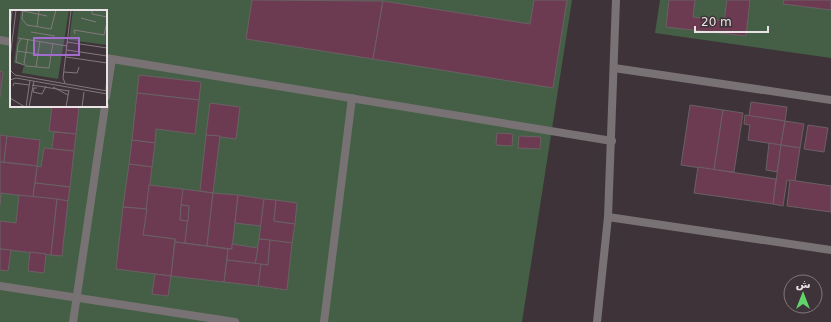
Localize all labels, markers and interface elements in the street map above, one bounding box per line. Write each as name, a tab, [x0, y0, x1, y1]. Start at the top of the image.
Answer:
scale bar	[695, 8, 768, 34]
inset map	[10, 10, 107, 107]
text: 20 m	[701, 15, 732, 29]
north arrow	[783, 274, 823, 314]
text: ش	[795, 278, 811, 291]

